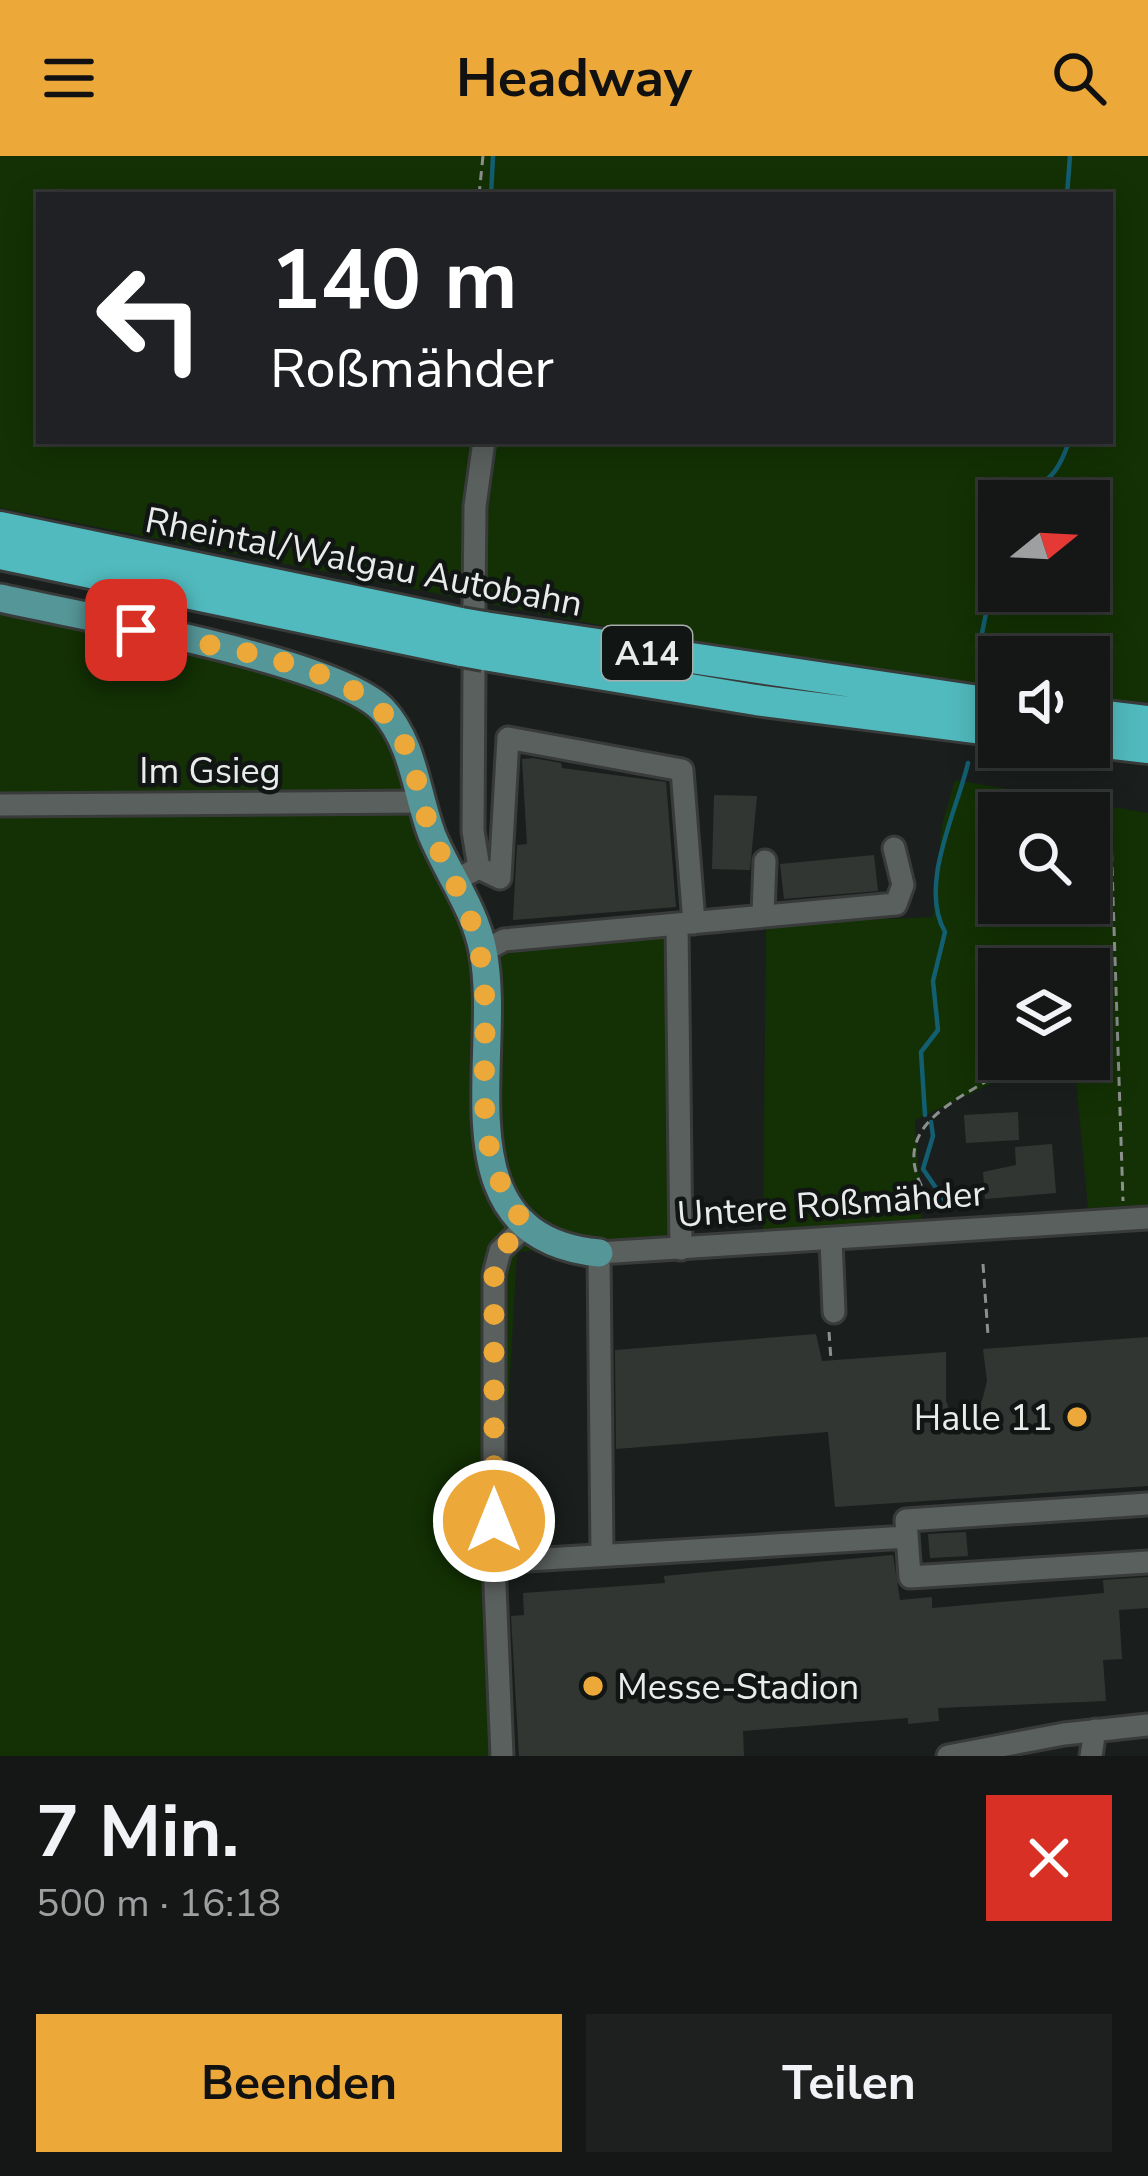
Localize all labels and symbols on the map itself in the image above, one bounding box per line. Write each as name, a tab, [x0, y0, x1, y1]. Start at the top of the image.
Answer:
north arrow	[978, 480, 1110, 612]
street label: Rheintal/Walgau Autobahn	[141, 496, 586, 629]
pin	[85, 579, 187, 681]
road number: A14	[602, 626, 692, 680]
street label: Im Gsieg	[139, 747, 281, 796]
street label: Untere Roßmähder	[676, 1169, 987, 1240]
place label: Halle 11	[914, 1394, 1053, 1443]
marker: Halle 11	[1064, 1404, 1090, 1430]
position arrow	[431, 1458, 557, 1584]
place label: Messe-Stadion	[617, 1663, 859, 1712]
marker: Messe-Stadion	[580, 1673, 606, 1699]

